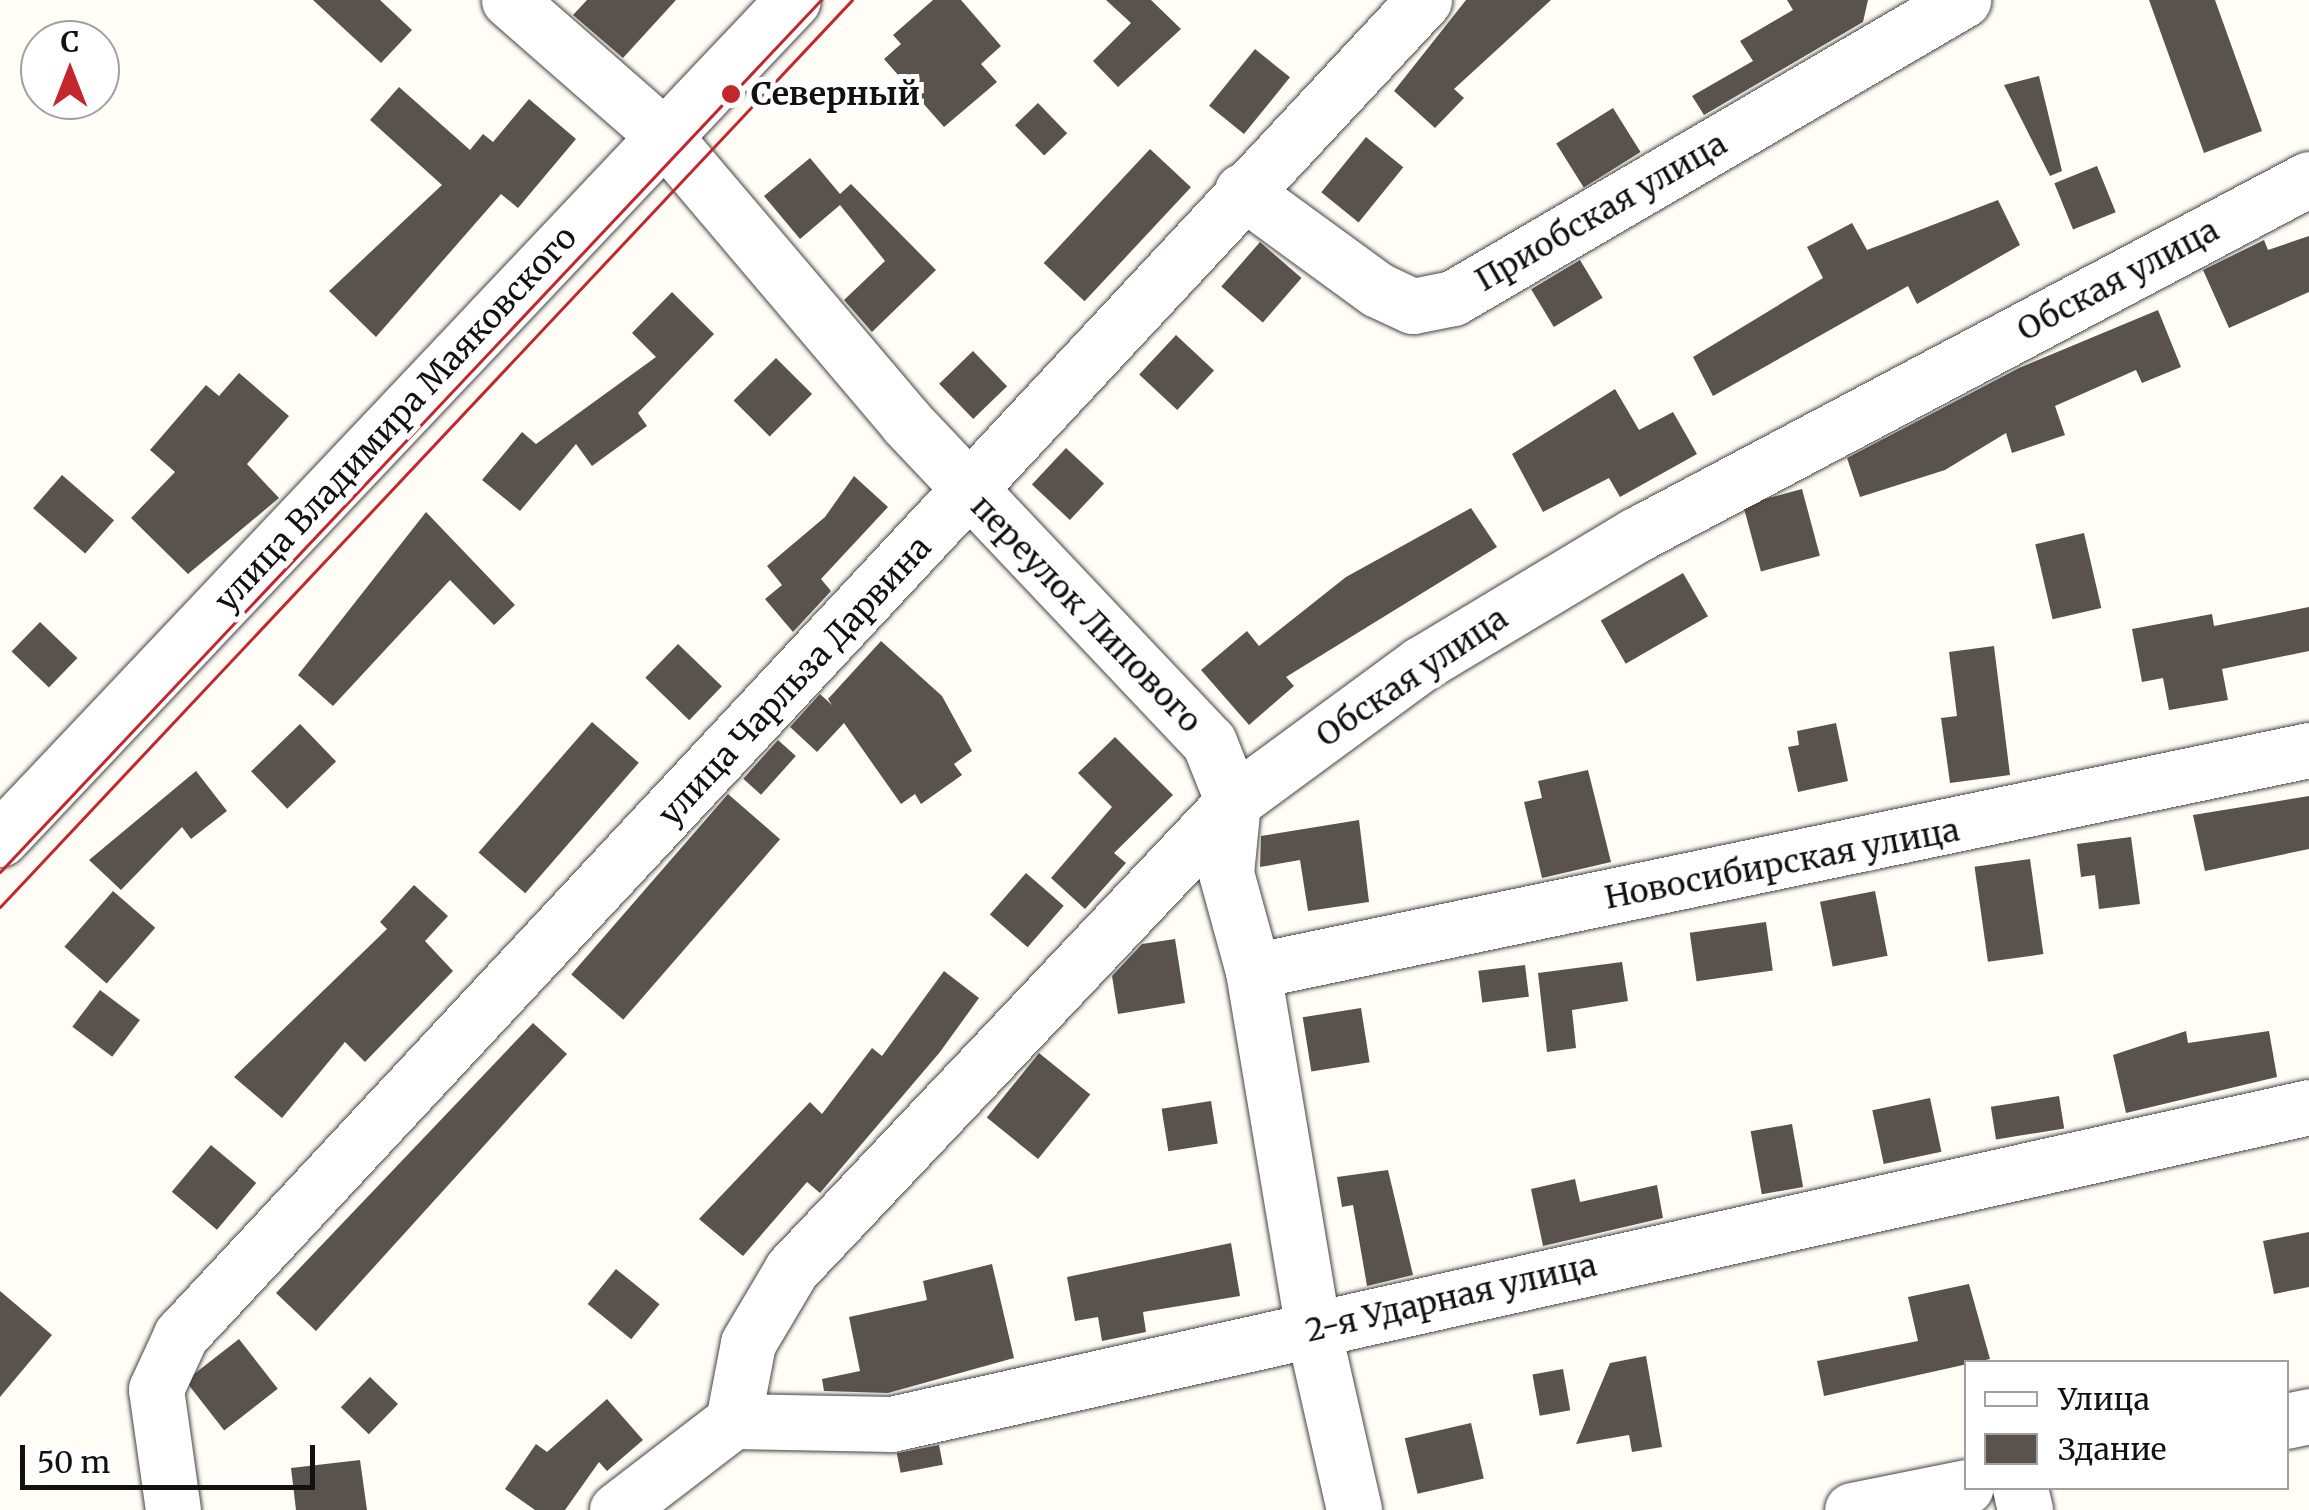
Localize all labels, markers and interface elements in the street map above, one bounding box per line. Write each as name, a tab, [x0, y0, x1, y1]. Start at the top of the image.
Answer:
north arrow	[20, 20, 120, 120]
text: С	[61, 24, 79, 60]
place label: Северный	[751, 75, 920, 113]
marker: Северный	[720, 83, 742, 105]
street label: Приобская улица	[1469, 124, 1733, 300]
street label: Обская улица	[2011, 211, 2225, 349]
street label: улица Владимира Маяковского	[207, 218, 585, 620]
street label: переулок Липового	[963, 487, 1209, 741]
street label: улица Чарльза Дарвина	[651, 528, 939, 834]
street label: Обская улица	[1309, 599, 1515, 755]
street label: Новосибирская улица	[1601, 811, 1963, 917]
street label: 2-я Ударная улица	[1302, 1246, 1600, 1350]
legend	[1964, 1360, 2289, 1490]
text: Улица	[2058, 1380, 2150, 1418]
scale bar	[25, 1425, 320, 1487]
text: Здание	[2058, 1430, 2166, 1468]
text: 50 m	[37, 1443, 110, 1481]

